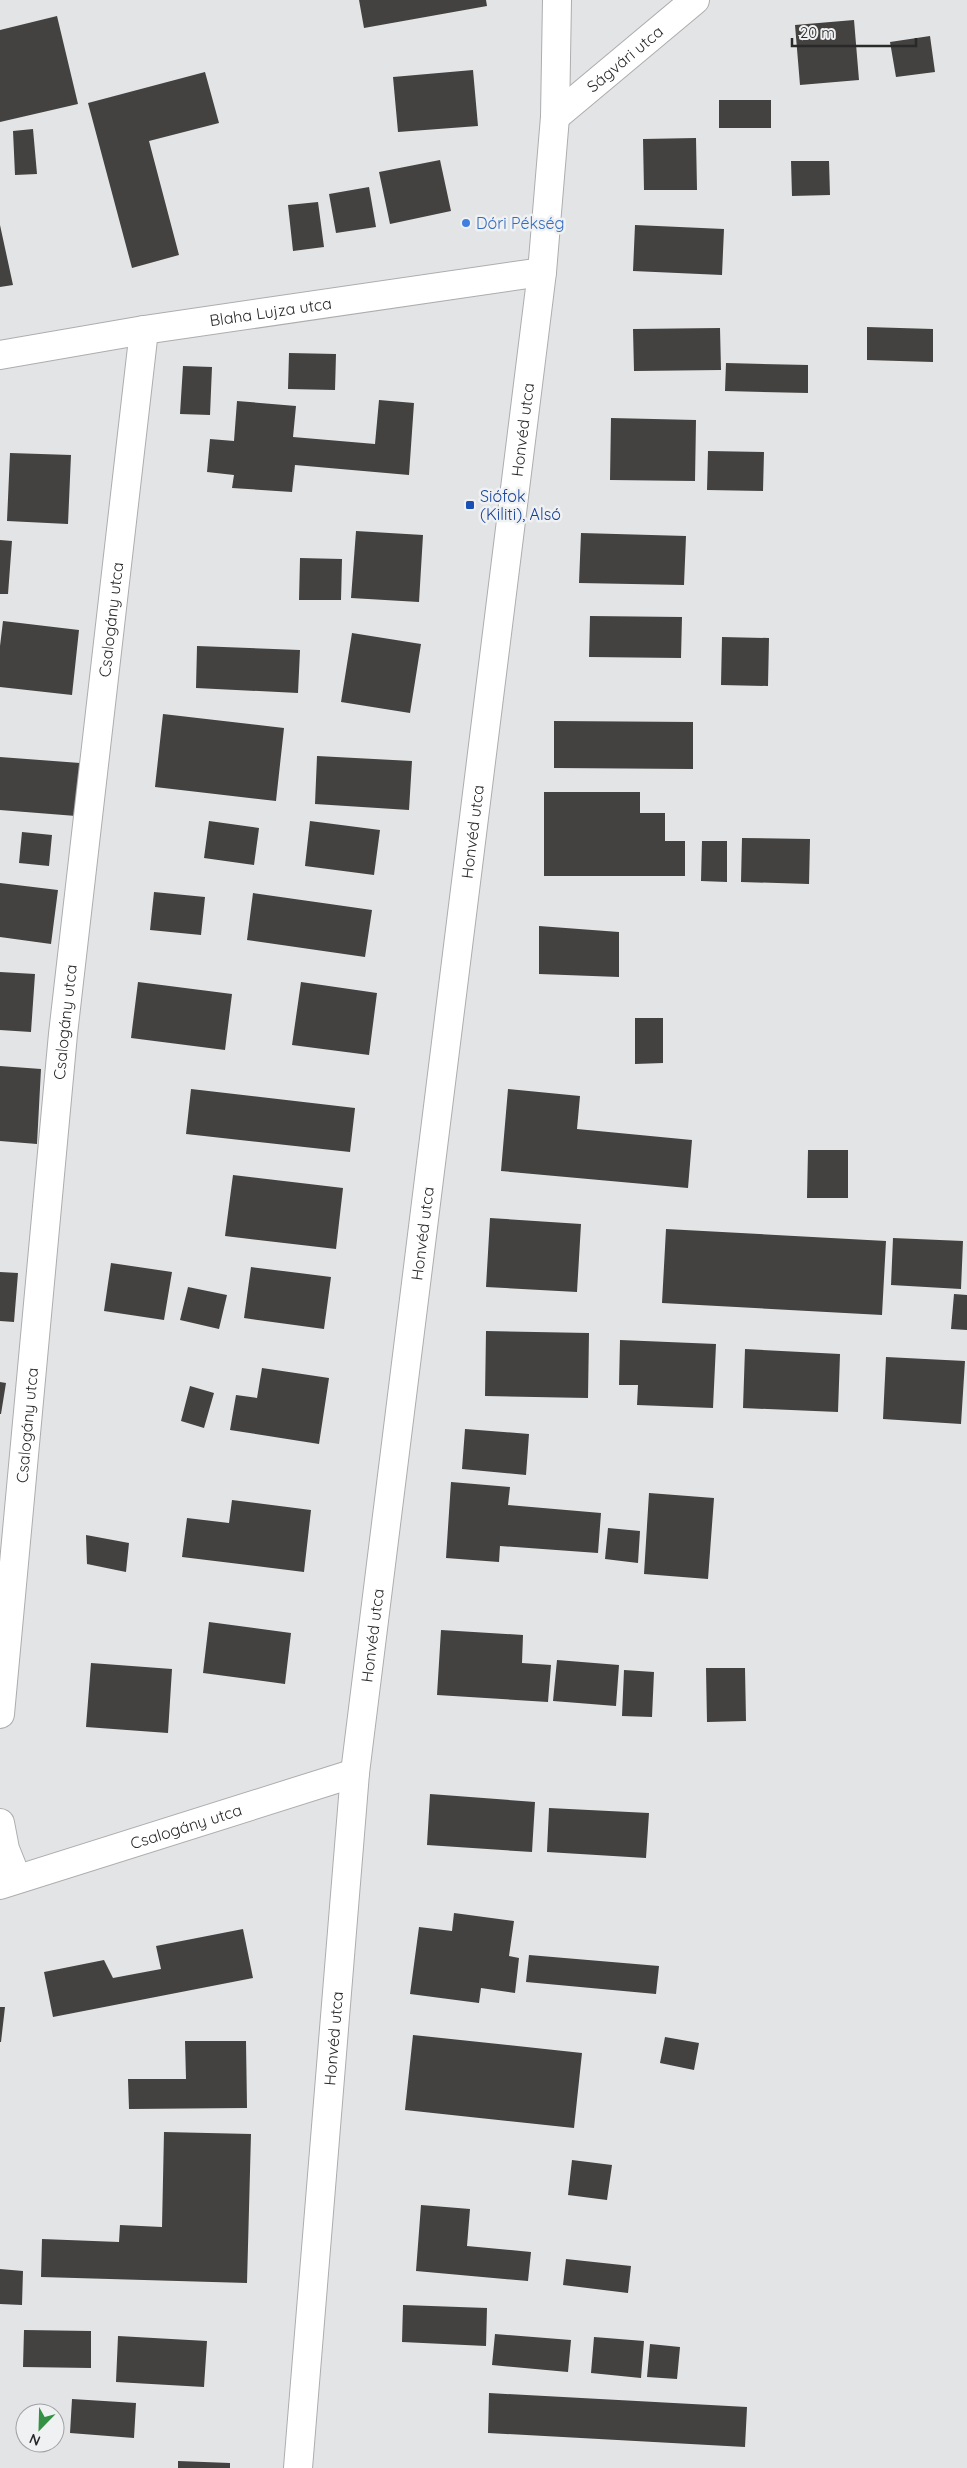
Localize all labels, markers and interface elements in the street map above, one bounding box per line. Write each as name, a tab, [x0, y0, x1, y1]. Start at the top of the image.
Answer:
scale bar	[792, 15, 916, 47]
street label: Ságvári utca	[583, 21, 667, 96]
text: 20 m	[800, 23, 835, 42]
place label: Dóri Pékség	[476, 213, 564, 233]
marker: Dóri Pékség	[460, 217, 472, 229]
street label: Blaha Lujza utca	[208, 293, 333, 330]
street label: Honvéd utca	[507, 382, 538, 478]
place label: Siófok (Kiliti), Alsó	[480, 486, 561, 524]
marker: Siófok (Kiliti), Alsó	[464, 499, 476, 511]
street label: Csalogány utca	[94, 561, 127, 678]
street label: Honvéd utca	[457, 784, 488, 880]
street label: Csalogány utca	[49, 963, 81, 1080]
street label: Honvéd utca	[406, 1185, 438, 1282]
street label: Csalogány utca	[11, 1367, 42, 1484]
street label: Honvéd utca	[356, 1587, 388, 1683]
street label: Csalogány utca	[128, 1799, 244, 1853]
street label: Honvéd utca	[319, 1991, 347, 2086]
north arrow	[15, 2403, 65, 2453]
text: N	[27, 2430, 43, 2450]

